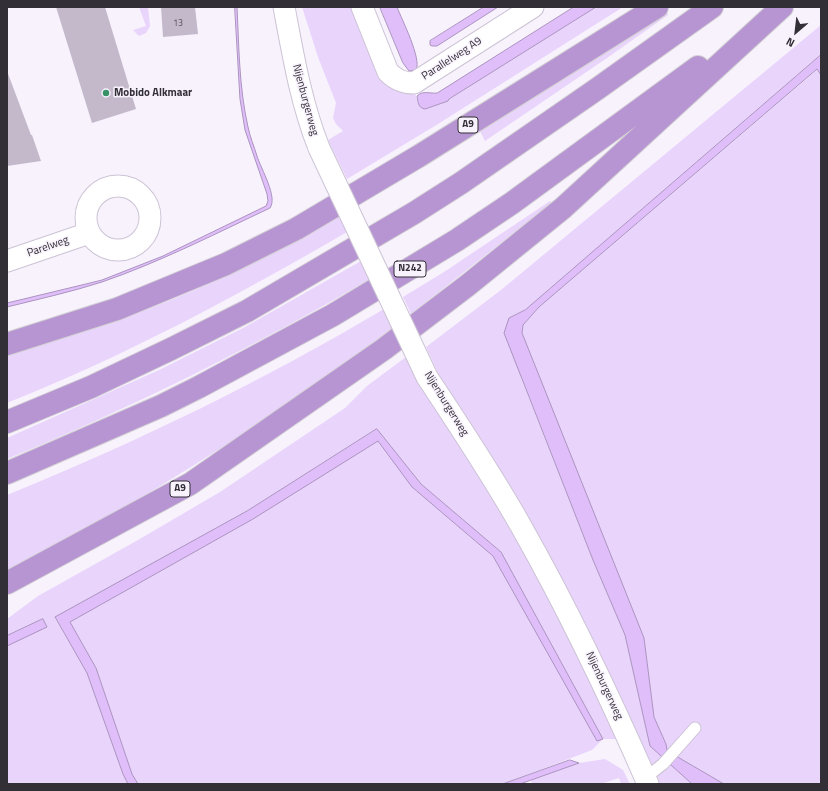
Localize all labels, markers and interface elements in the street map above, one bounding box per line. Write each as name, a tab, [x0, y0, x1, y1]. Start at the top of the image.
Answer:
north arrow	[776, 12, 816, 52]
house number: 13	[173, 19, 183, 29]
text: N	[783, 34, 797, 51]
street label: Parallelweg A9	[419, 35, 485, 83]
street label: Nijenburgerweg	[289, 63, 321, 137]
place label: Mobido Alkmaar	[114, 86, 192, 100]
marker: Mobido Alkmaar	[101, 88, 111, 98]
road number: A9	[458, 117, 478, 133]
street label: Parelweg	[25, 234, 71, 260]
road number: N242	[394, 261, 426, 277]
street label: Nijenburgerweg	[421, 369, 471, 439]
road number: A9	[170, 481, 190, 497]
street label: Nijenburgerweg	[582, 650, 626, 722]

